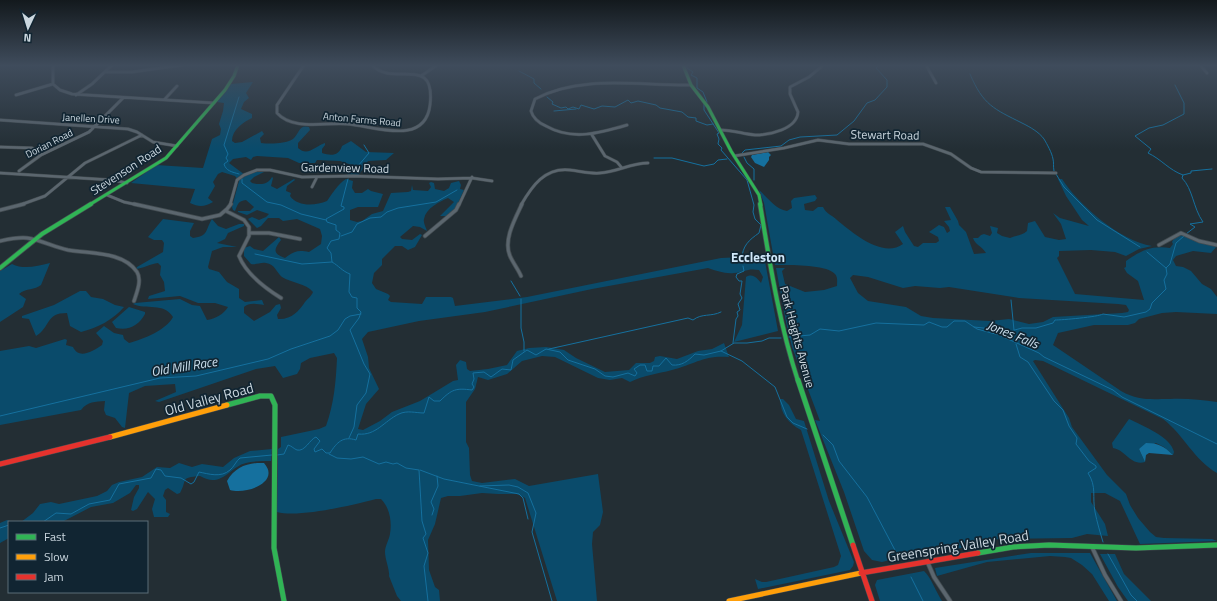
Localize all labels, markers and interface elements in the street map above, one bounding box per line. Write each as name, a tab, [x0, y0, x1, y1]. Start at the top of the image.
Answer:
north arrow	[8, 8, 48, 48]
text: N	[23, 30, 32, 46]
street label: Anton Farms Road	[322, 109, 401, 130]
street label: Janellen Drive	[62, 110, 120, 127]
street label: Stewart Road	[850, 124, 920, 145]
street label: Dorian Road	[23, 125, 76, 162]
street label: Stevenson Road	[86, 139, 165, 200]
street label: Gardenview Road	[301, 157, 389, 178]
district label: Eccleston	[731, 247, 785, 267]
street label: Park Heights Avenue	[775, 284, 820, 390]
water label: Jones Falls	[984, 315, 1043, 354]
water label: Old Mill Race	[150, 351, 219, 381]
street label: Old Valley Road	[162, 377, 256, 420]
legend	[8, 521, 148, 593]
street label: Greenspring Valley Road	[886, 524, 1030, 567]
text: Fast	[44, 527, 67, 546]
text: Slow	[44, 547, 69, 566]
text: Jam	[44, 567, 64, 586]

